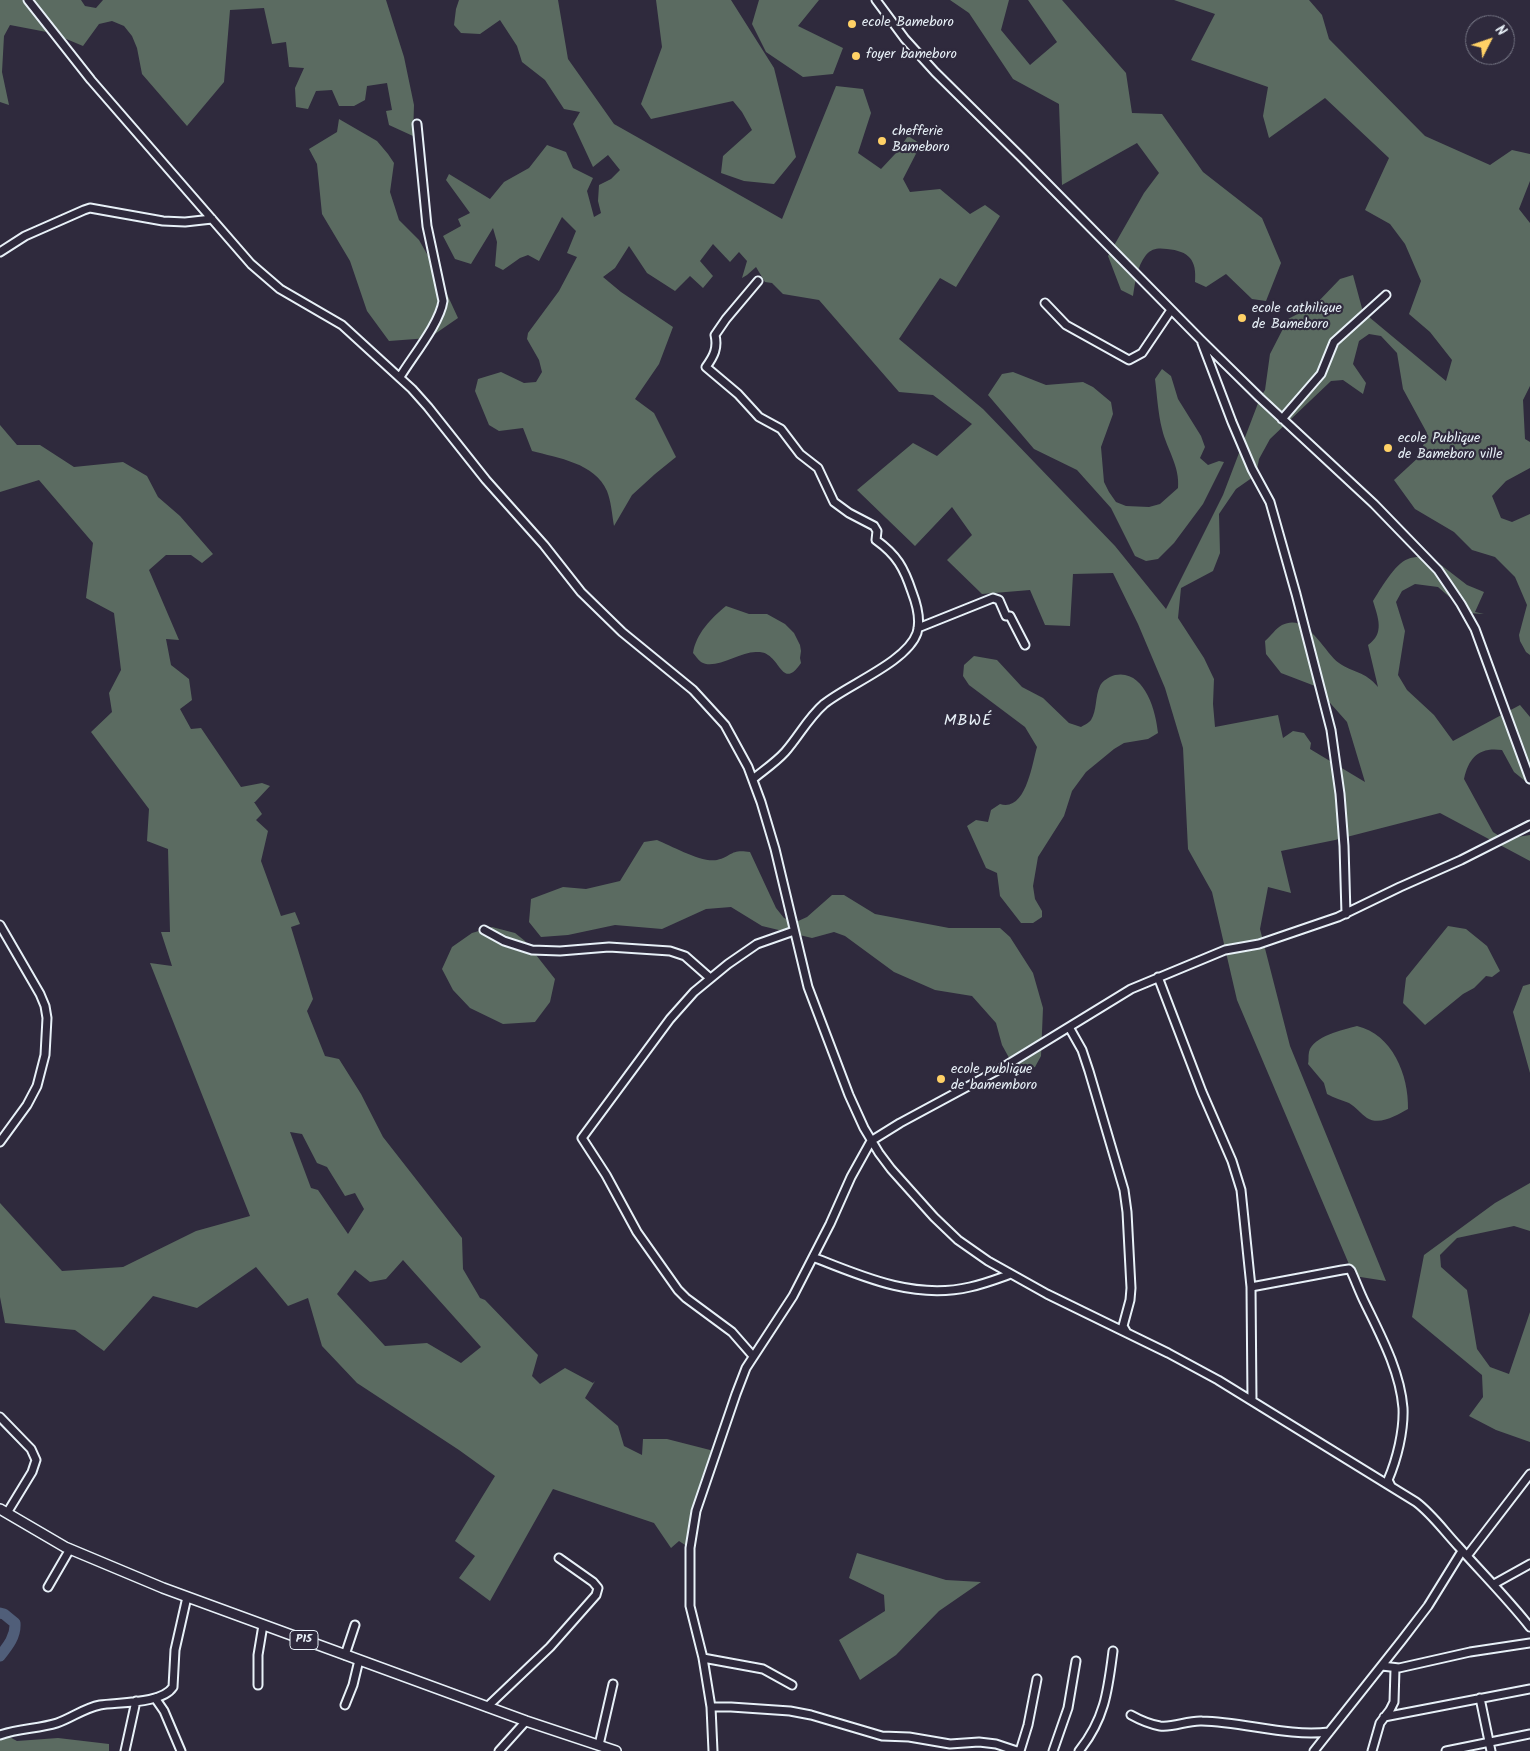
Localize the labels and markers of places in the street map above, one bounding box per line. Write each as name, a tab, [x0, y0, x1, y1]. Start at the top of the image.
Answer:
place label: ecole Bameboro	[862, 16, 954, 32]
marker: ecole Bameboro	[846, 18, 858, 30]
place label: foyer bameboro	[866, 48, 957, 64]
marker: foyer bameboro	[850, 50, 862, 62]
place label: chefferie Bameboro	[892, 125, 950, 158]
marker: chefferie Bameboro	[876, 135, 888, 147]
place label: ecole cathilique de Bameboro	[1252, 302, 1342, 334]
marker: ecole cathilique de Bameboro	[1236, 312, 1248, 324]
place label: ecole Publique de Bameboro ville	[1398, 432, 1503, 464]
marker: ecole Publique de Bameboro ville	[1382, 442, 1394, 454]
place label: ecole publique de bamemboro	[951, 1063, 1037, 1096]
marker: ecole publique de bamemboro	[935, 1073, 947, 1085]

